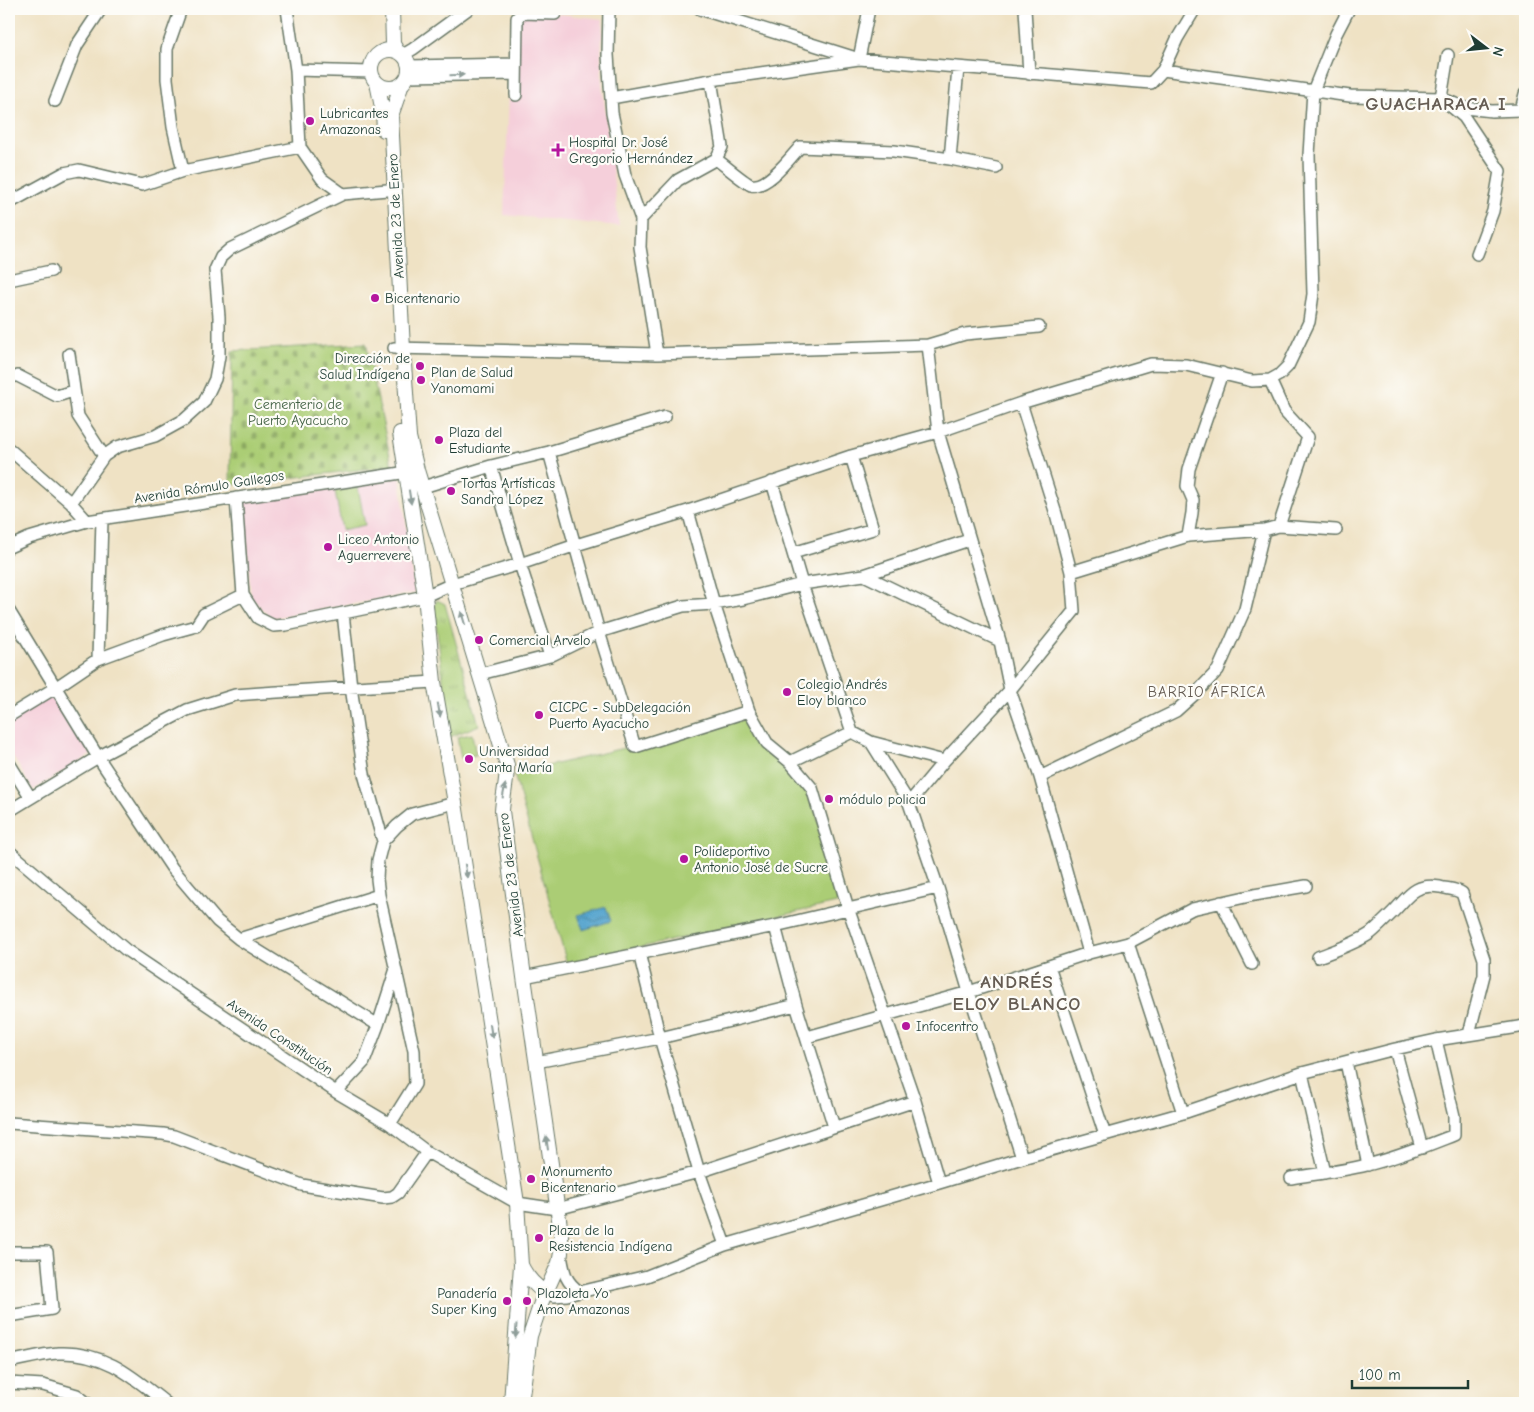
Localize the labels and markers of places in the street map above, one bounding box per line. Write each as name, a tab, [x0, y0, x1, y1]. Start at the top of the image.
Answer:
place label: Lubricantes Amazonas	[320, 105, 389, 138]
marker: Lubricantes Amazonas	[304, 115, 316, 127]
place label: Hospital Dr. José Gregorio Hernández	[569, 134, 693, 167]
marker: Hospital Dr. José Gregorio Hernández	[551, 143, 565, 157]
place label: Bicentenario	[385, 290, 460, 307]
marker: Bicentenario	[369, 292, 381, 304]
place label: Dirección de Salud Indígena	[319, 350, 410, 383]
marker: Dirección de Salud Indígena	[414, 360, 426, 372]
place label: Plan de Salud Yanomami	[431, 364, 513, 397]
marker: Plan de Salud Yanomami	[415, 374, 427, 386]
place label: Plaza del Estudiante	[449, 424, 511, 457]
marker: Plaza del Estudiante	[433, 434, 445, 446]
place label: Tortas Artísticas Sandra López	[461, 475, 555, 508]
marker: Tortas Artísticas Sandra López	[445, 485, 457, 497]
place label: Liceo Antonio Aguerrevere	[338, 531, 419, 564]
marker: Liceo Antonio Aguerrevere	[322, 541, 334, 553]
place label: Comercial Arvelo	[489, 632, 590, 649]
marker: Comercial Arvelo	[473, 634, 485, 646]
place label: Colegio Andrés Eloy blanco	[797, 676, 887, 709]
marker: Colegio Andrés Eloy blanco	[781, 686, 793, 698]
place label: CICPC - SubDelegación Puerto Ayacucho	[549, 699, 691, 732]
marker: CICPC - SubDelegación Puerto Ayacucho	[533, 709, 545, 721]
place label: Universidad Santa María	[479, 743, 552, 776]
marker: Universidad Santa María	[463, 753, 475, 765]
place label: módulo policia	[839, 791, 926, 808]
marker: módulo policia	[823, 793, 835, 805]
place label: Polideportivo Antonio José de Sucre	[694, 843, 828, 876]
marker: Polideportivo Antonio José de Sucre	[678, 853, 690, 865]
place label: Infocentro	[916, 1018, 979, 1035]
marker: Infocentro	[900, 1020, 912, 1032]
place label: Monumento Bicentenario	[541, 1163, 616, 1196]
marker: Monumento Bicentenario	[525, 1173, 537, 1185]
place label: Plaza de la Resistencia Indígena	[549, 1222, 672, 1255]
marker: Plaza de la Resistencia Indígena	[533, 1232, 545, 1244]
place label: Panadería Super King	[431, 1285, 497, 1318]
place label: Plazoleta Yo Amo Amazonas	[537, 1285, 630, 1318]
marker: Panadería Super King	[501, 1295, 513, 1307]
marker: Plazoleta Yo Amo Amazonas	[521, 1295, 533, 1307]

